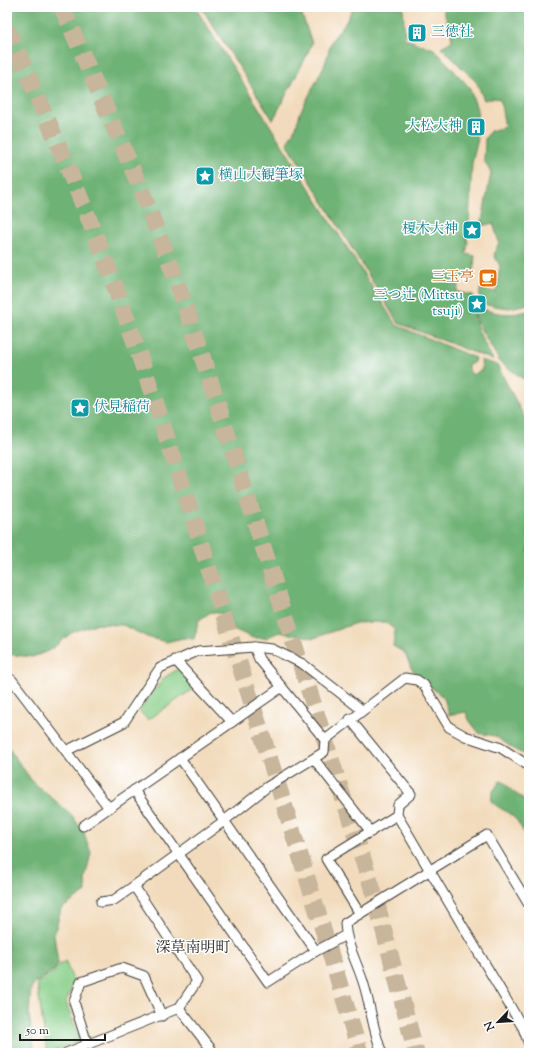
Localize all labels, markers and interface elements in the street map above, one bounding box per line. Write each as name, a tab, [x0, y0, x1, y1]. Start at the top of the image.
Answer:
building icon: 三徳社	[406, 22, 428, 44]
place label: 三徳社	[431, 23, 473, 43]
building icon: 大松大神	[465, 116, 487, 138]
place label: 大松大神	[406, 117, 462, 137]
place icon: 横山大観筆塚	[194, 165, 216, 187]
place label: 横山大観筆塚	[219, 166, 303, 186]
place icon: 榎木大神	[461, 219, 483, 241]
place label: 榎木大神	[402, 220, 458, 240]
cafe icon: 三玉亭	[477, 267, 499, 289]
place label: 三玉亭	[432, 268, 474, 288]
place label: 三つ辻 (Mittsu tsuji)	[374, 286, 463, 322]
place icon: 三つ辻 (Mittsu tsuji)	[466, 293, 488, 315]
place icon: 伏見稲荷	[69, 397, 91, 419]
place label: 伏見稲荷	[94, 398, 150, 418]
district label: 深草南明町	[155, 938, 231, 959]
north arrow	[478, 1002, 518, 1042]
scale bar	[20, 1016, 105, 1042]
text: N	[481, 1018, 499, 1034]
text: 50 m	[25, 1022, 49, 1040]

